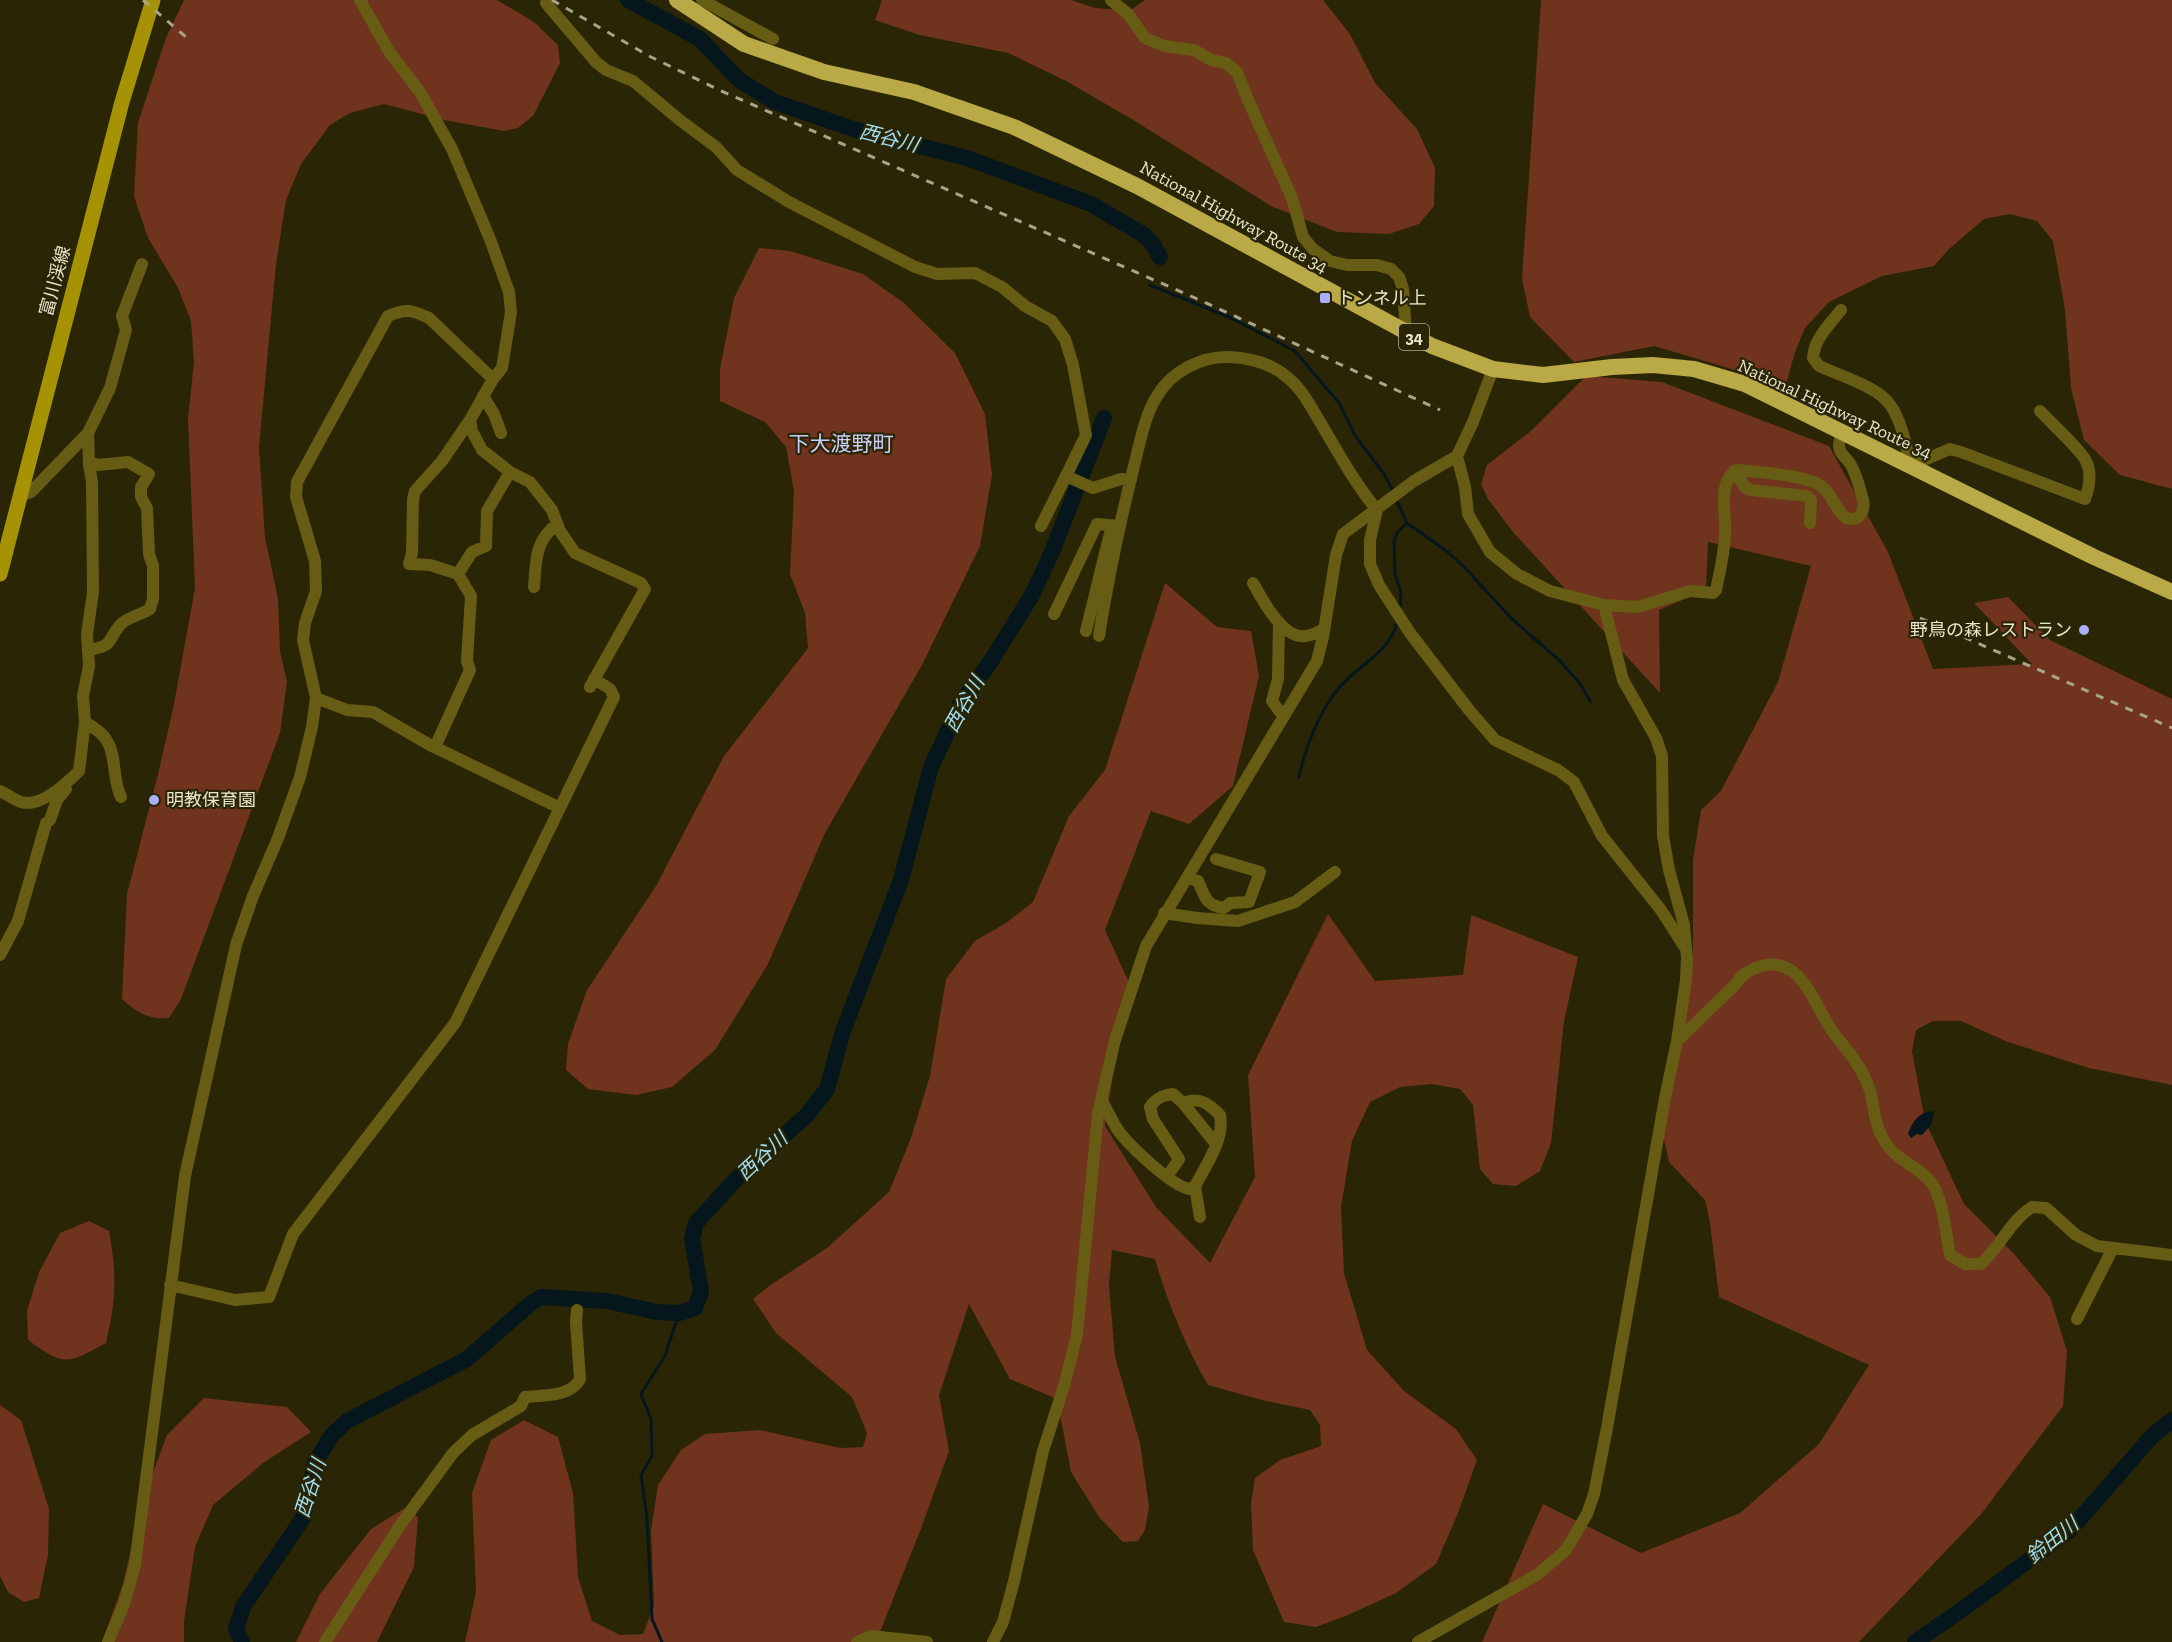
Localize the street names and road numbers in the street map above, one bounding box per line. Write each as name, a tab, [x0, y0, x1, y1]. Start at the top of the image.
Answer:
street label: National Highway Route 34	[1136, 156, 1332, 278]
street label: 富川渓線	[35, 243, 75, 319]
road number: 34	[1399, 324, 1429, 350]
street label: National Highway Route 34	[1734, 354, 1936, 464]

